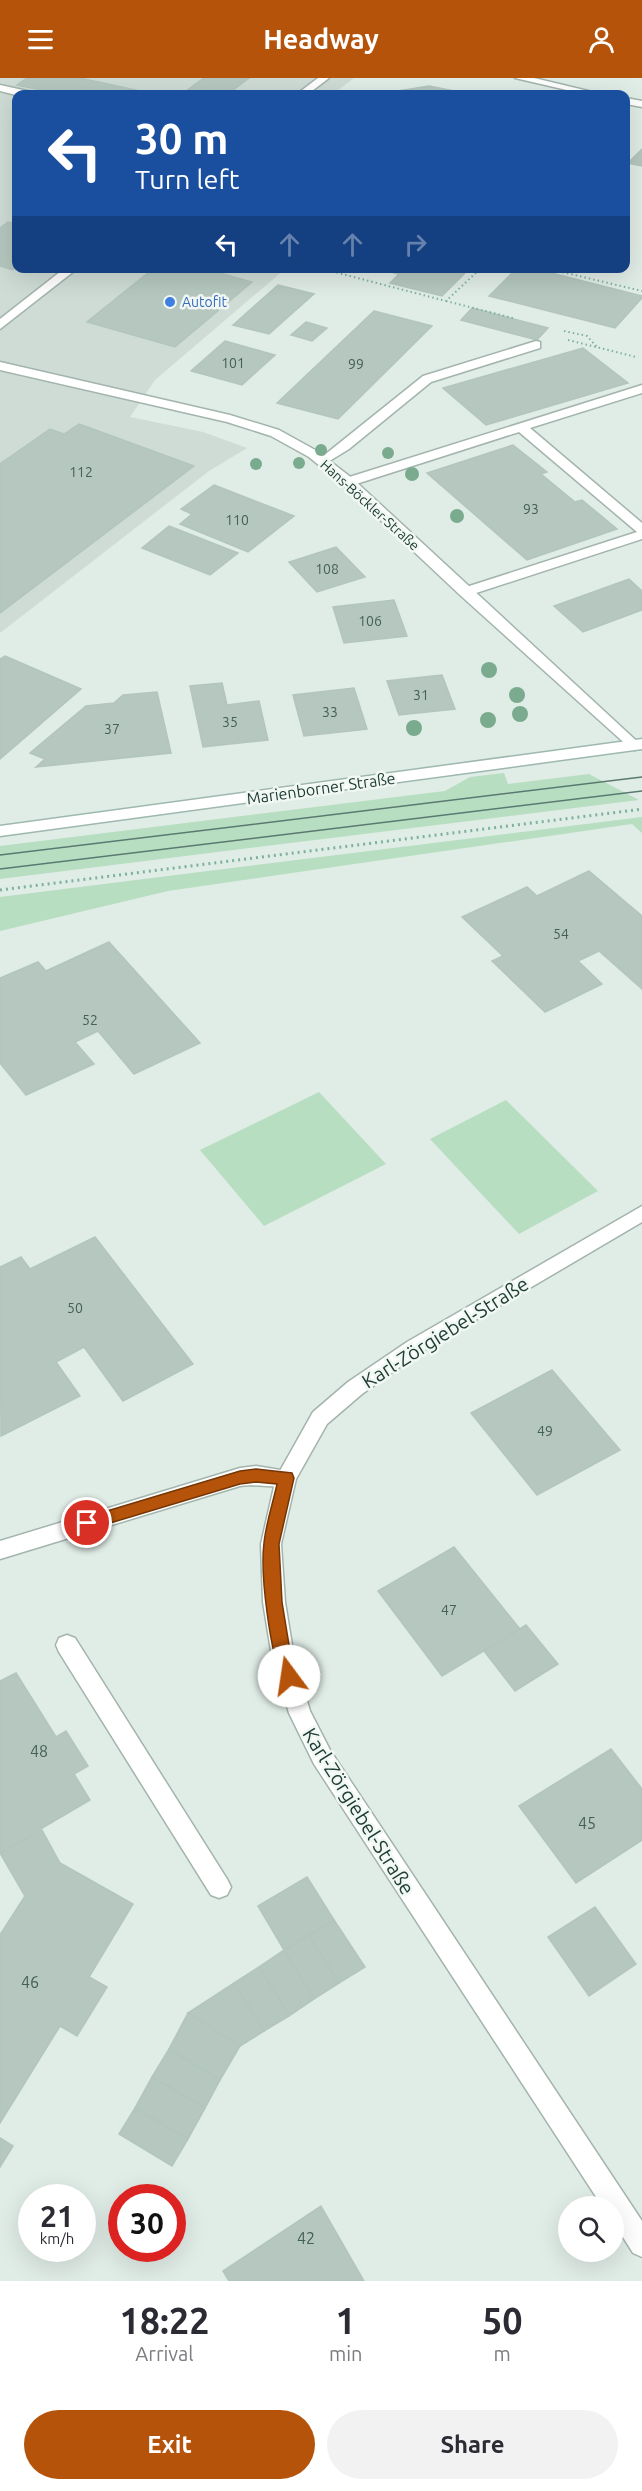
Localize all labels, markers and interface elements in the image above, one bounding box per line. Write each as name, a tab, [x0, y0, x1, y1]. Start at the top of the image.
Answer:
icon: menu	[24, 23, 57, 56]
icon: person	[585, 23, 618, 56]
text: Headway	[263, 24, 379, 54]
icon: left	[36, 114, 114, 192]
text: 30 m	[135, 115, 229, 162]
text: Turn left	[135, 164, 239, 194]
icon: left	[210, 228, 243, 261]
icon: ahead	[273, 228, 306, 261]
icon: ahead	[336, 228, 369, 261]
icon: right	[399, 228, 432, 261]
place label: Autofit	[182, 294, 227, 310]
marker: Autofit	[163, 295, 177, 309]
house number: 101	[221, 355, 245, 371]
house number: 99	[348, 356, 364, 372]
street label: Hans-Böckler-Straße	[317, 456, 423, 554]
house number: 112	[69, 464, 93, 480]
house number: 93	[523, 501, 539, 517]
house number: 110	[225, 512, 249, 528]
house number: 108	[315, 561, 339, 577]
house number: 106	[358, 613, 382, 629]
house number: 31	[413, 687, 429, 703]
house number: 33	[322, 704, 338, 720]
house number: 35	[222, 714, 238, 730]
house number: 37	[104, 721, 120, 737]
street label: Marienborner Straße	[246, 769, 396, 807]
house number: 54	[553, 926, 569, 942]
house number: 52	[82, 1012, 98, 1028]
street label: Karl-Zörgiebel-Straße	[358, 1271, 532, 1393]
house number: 50	[67, 1300, 83, 1316]
house number: 49	[537, 1423, 553, 1439]
pin	[61, 1497, 112, 1548]
icon: arrive	[70, 1506, 103, 1539]
house number: 47	[441, 1602, 457, 1618]
position arrow	[257, 1644, 321, 1708]
street label: Karl-Zörgiebel-Straße	[298, 1724, 420, 1898]
house number: 48	[30, 1742, 48, 1760]
house number: 45	[578, 1814, 596, 1832]
house number: 46	[21, 1973, 39, 1991]
speed limit sign: 30	[108, 2184, 186, 2262]
map controls	[558, 2196, 624, 2262]
button: search	[558, 2196, 624, 2262]
text: 21	[40, 2199, 74, 2233]
house number: 42	[297, 2229, 315, 2247]
text: km/h	[40, 2230, 74, 2247]
text: 18:22	[119, 2300, 210, 2341]
text: 1	[336, 2300, 356, 2341]
text: 50	[482, 2300, 523, 2341]
text: Arrival	[135, 2342, 194, 2365]
text: min	[329, 2342, 363, 2365]
text: m	[494, 2342, 511, 2365]
button: Exit	[24, 2410, 315, 2479]
button: Share	[327, 2410, 618, 2479]

